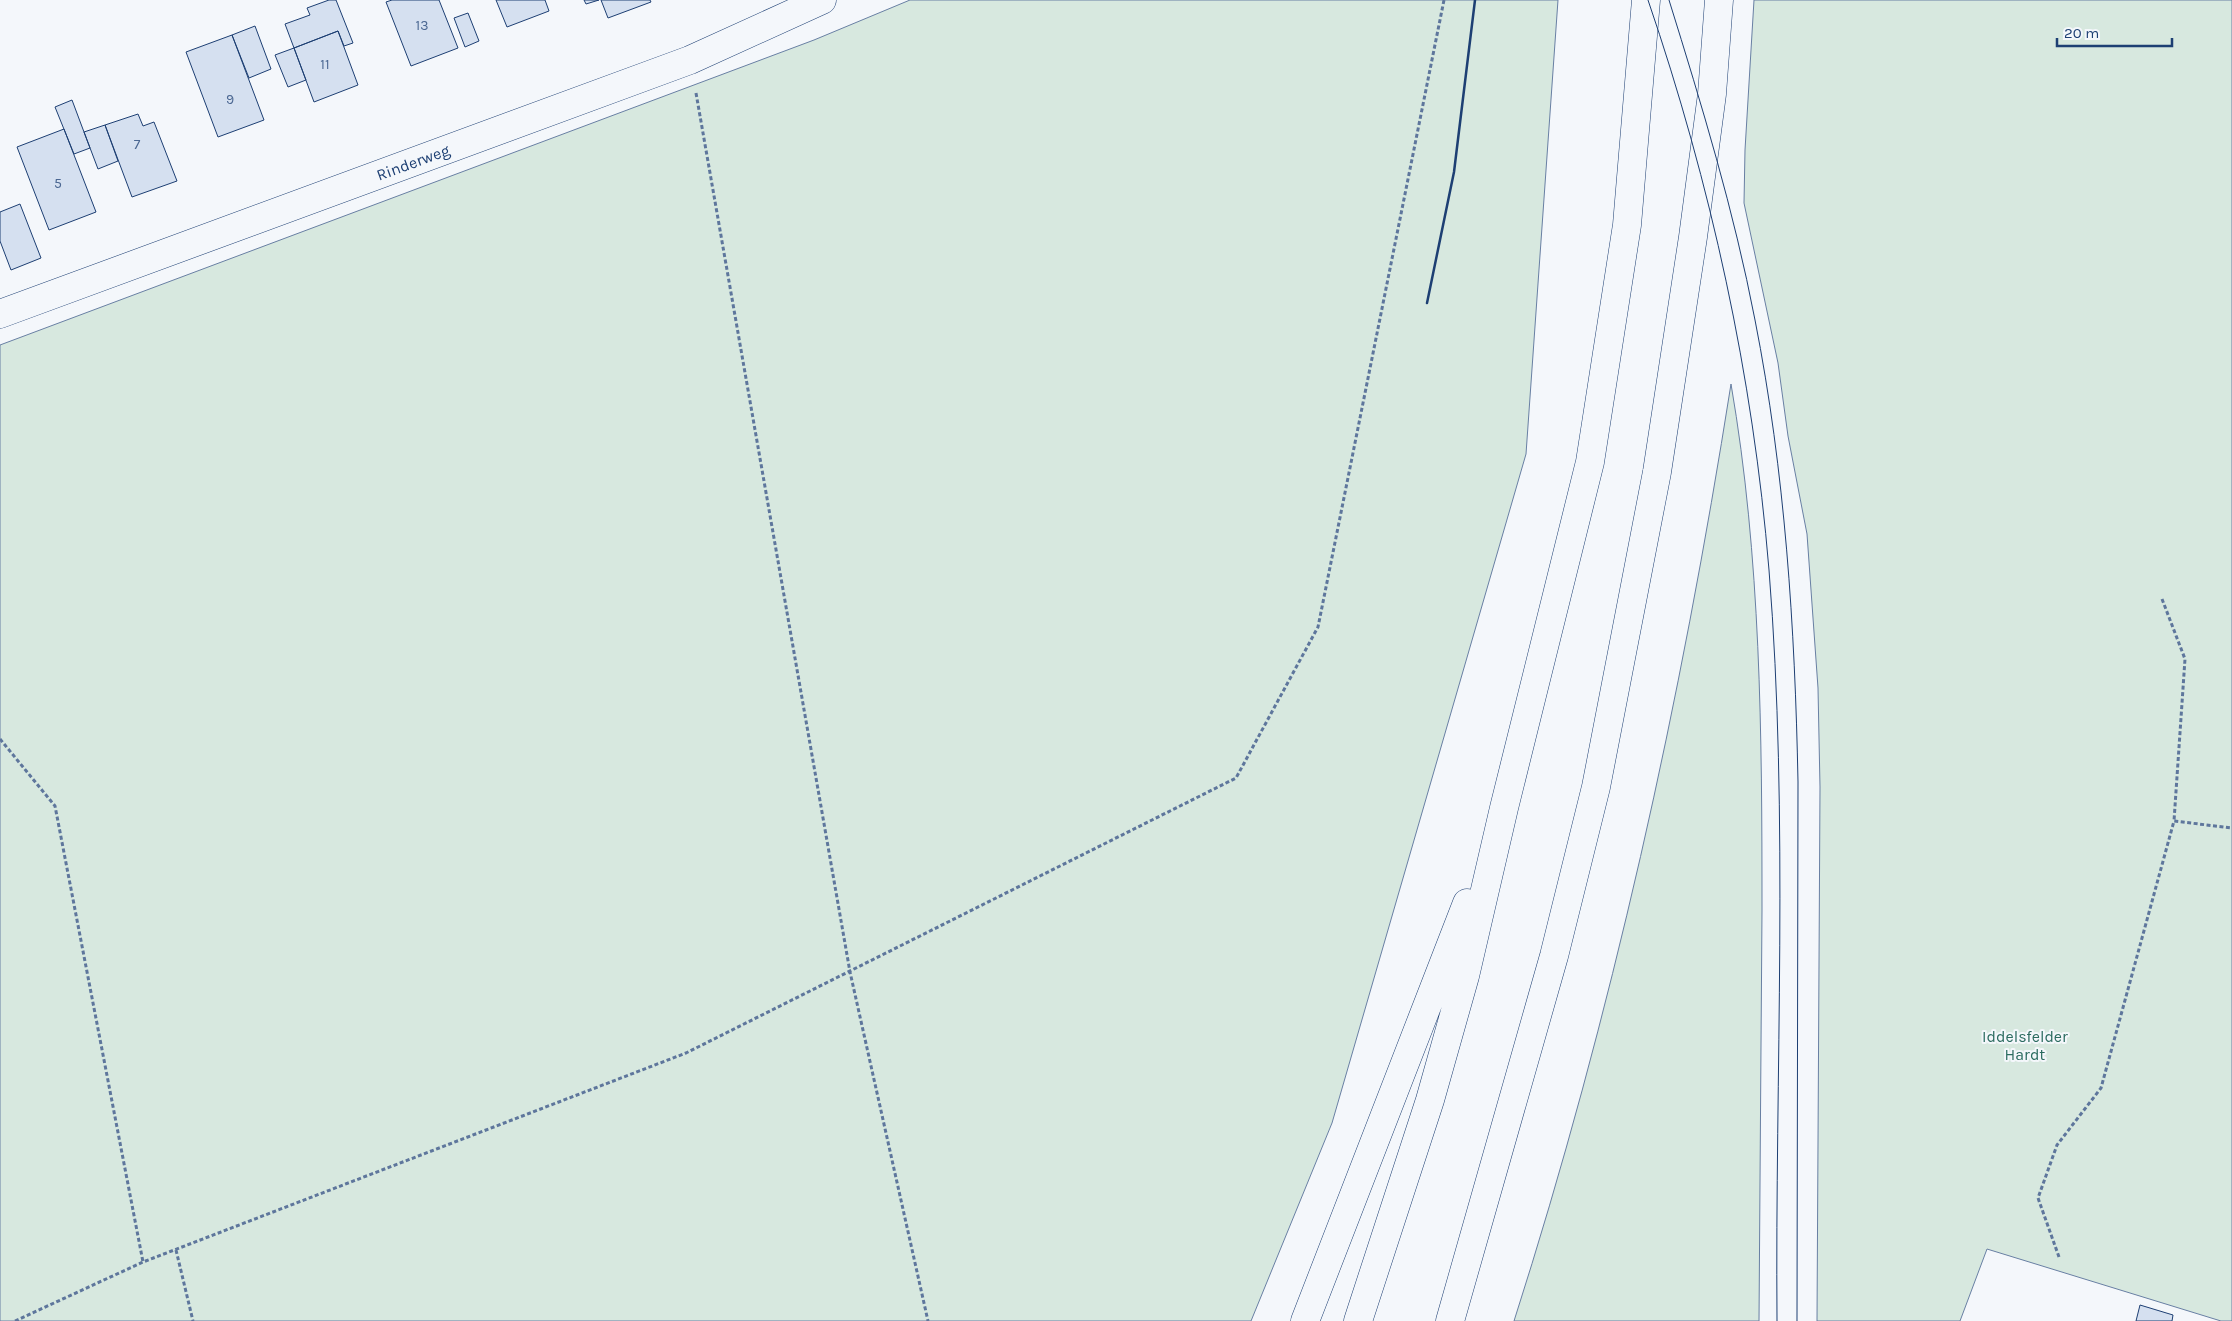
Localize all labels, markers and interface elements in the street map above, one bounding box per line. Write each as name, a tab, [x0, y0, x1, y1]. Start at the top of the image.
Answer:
scale bar	[2057, 15, 2172, 47]
house number: 13	[416, 17, 428, 34]
text: 20 m	[2064, 24, 2099, 42]
house number: 11	[320, 56, 330, 73]
house number: 9	[226, 91, 234, 108]
house number: 7	[134, 136, 141, 153]
street label: Rinderweg	[374, 140, 452, 184]
house number: 5	[54, 175, 62, 192]
park label: Iddelsfelder Hardt	[1982, 1027, 2068, 1064]

